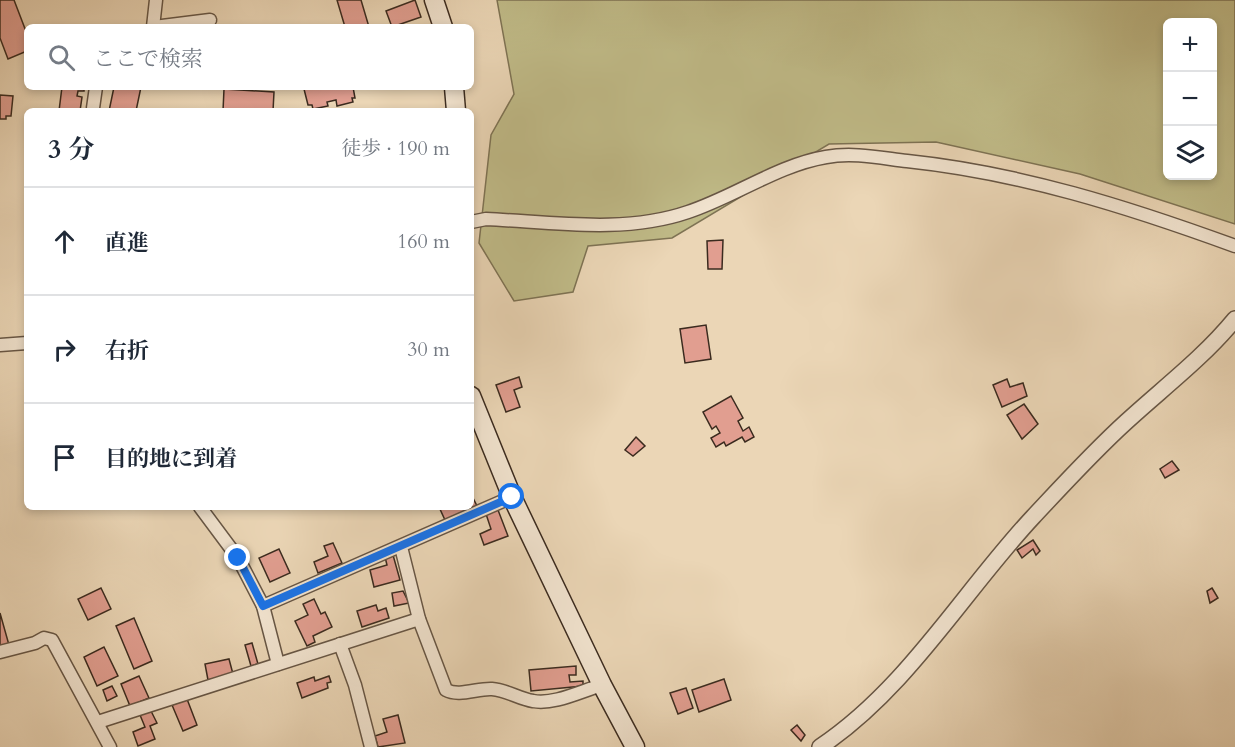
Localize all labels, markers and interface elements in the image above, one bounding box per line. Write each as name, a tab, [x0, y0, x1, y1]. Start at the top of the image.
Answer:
map controls	[1163, 18, 1217, 180]
button: +	[1163, 18, 1217, 72]
search box	[24, 24, 474, 90]
icon: search	[45, 41, 78, 74]
text: ここで検索	[93, 44, 203, 74]
button: −	[1163, 72, 1217, 126]
button: layers	[1163, 126, 1217, 180]
text: 3 分	[48, 132, 94, 167]
text: 徒歩 · 190 m	[341, 135, 450, 162]
icon: ahead	[48, 225, 81, 258]
text: 直進	[105, 228, 149, 258]
text: 160 m	[397, 228, 450, 255]
icon: right	[48, 333, 81, 366]
text: 右折	[105, 336, 149, 366]
text: 30 m	[407, 336, 450, 363]
icon: arrive	[48, 441, 81, 474]
text: 目的地に到着	[105, 444, 237, 474]
route start	[498, 483, 524, 509]
route end	[224, 544, 250, 570]

